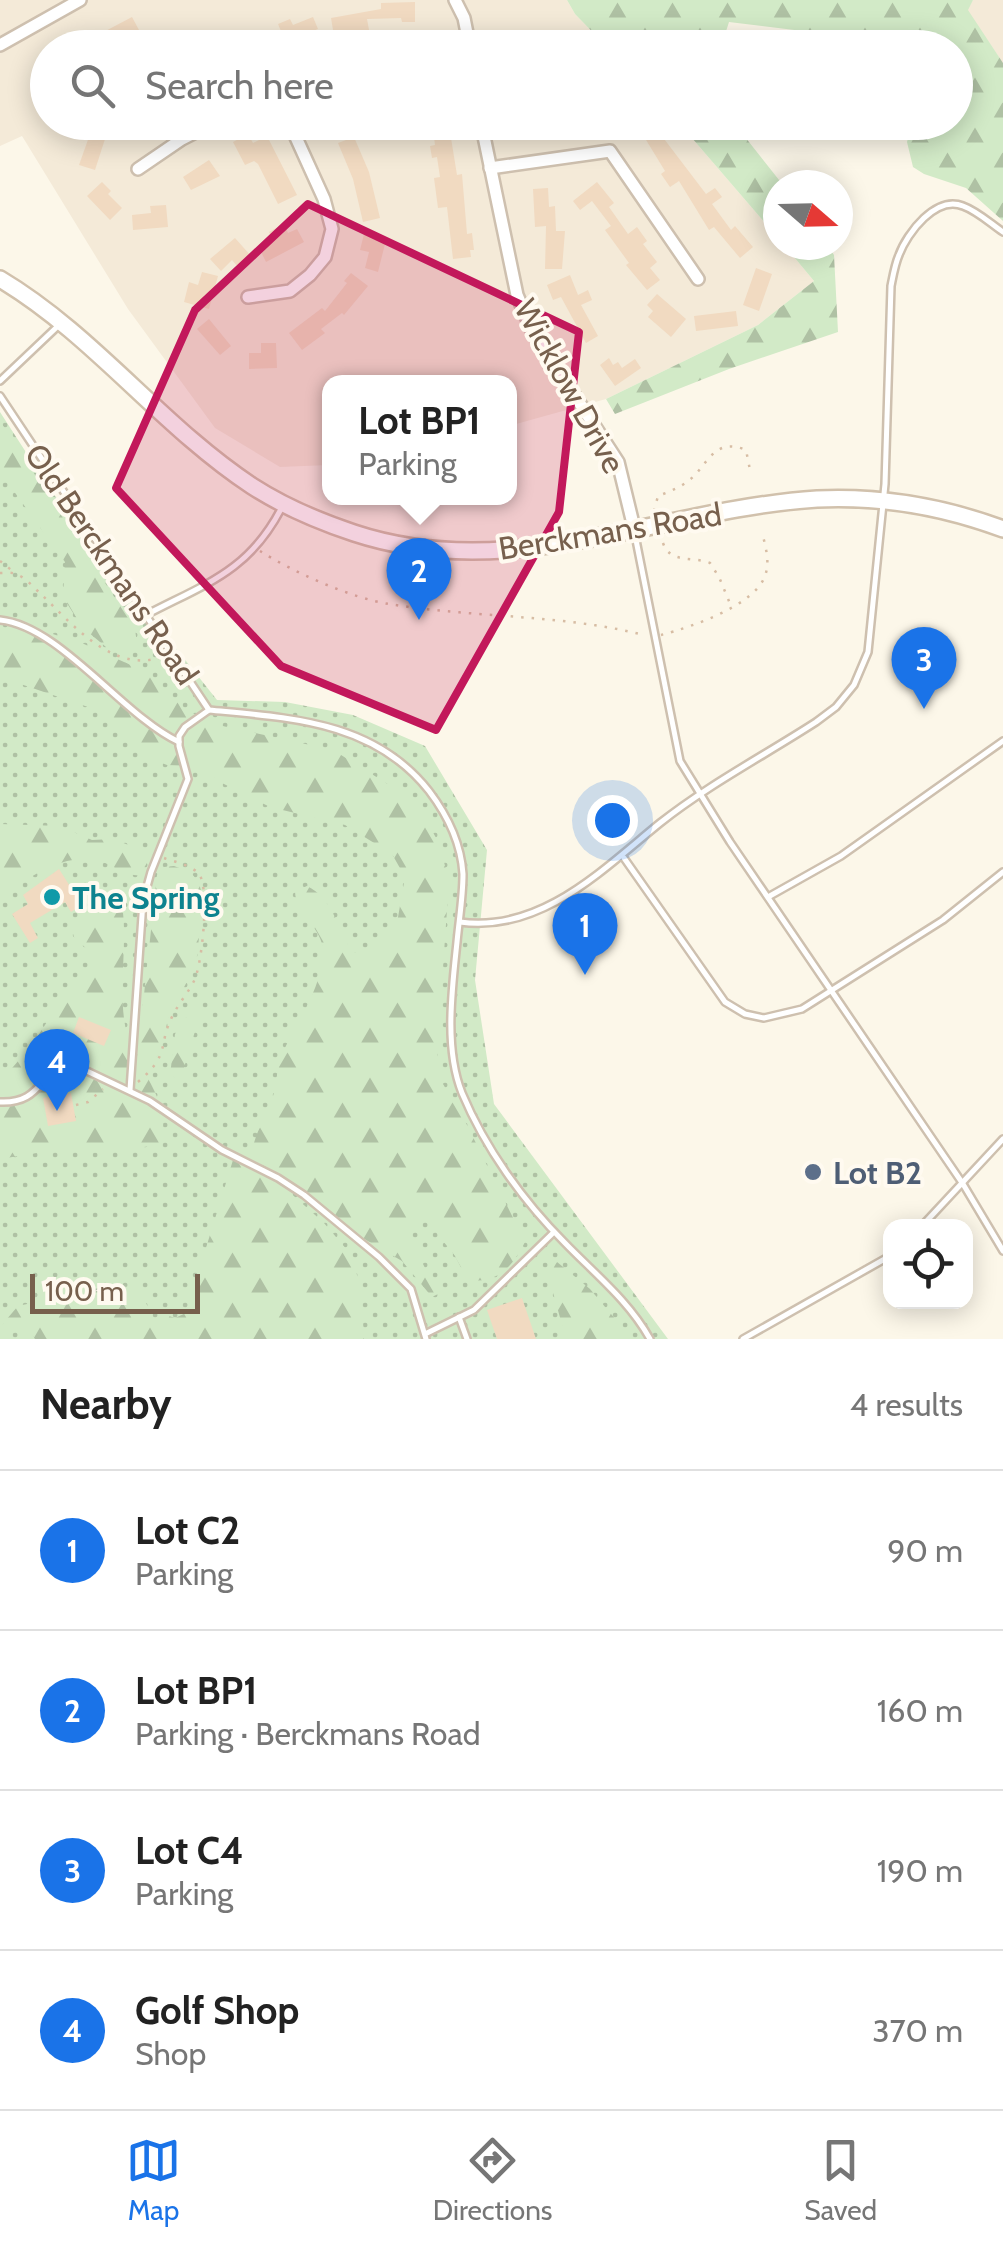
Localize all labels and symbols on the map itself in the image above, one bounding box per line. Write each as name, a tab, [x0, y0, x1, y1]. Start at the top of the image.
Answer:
north arrow	[763, 170, 853, 260]
street label: Wicklow Drive	[506, 292, 634, 480]
street label: Old Berckmans Road	[17, 436, 207, 692]
street label: Berckmans Road	[496, 494, 724, 568]
pin: 2	[386, 538, 452, 620]
pin: 3	[892, 626, 956, 709]
your location	[587, 795, 638, 846]
place label: The Spring	[72, 878, 220, 917]
marker: The Spring	[41, 886, 63, 908]
pin: 1	[552, 892, 618, 975]
pin: 4	[24, 1028, 90, 1111]
place label: Lot B2	[833, 1153, 922, 1192]
marker: Lot B2	[802, 1161, 824, 1183]
scale bar	[30, 1269, 200, 1314]

